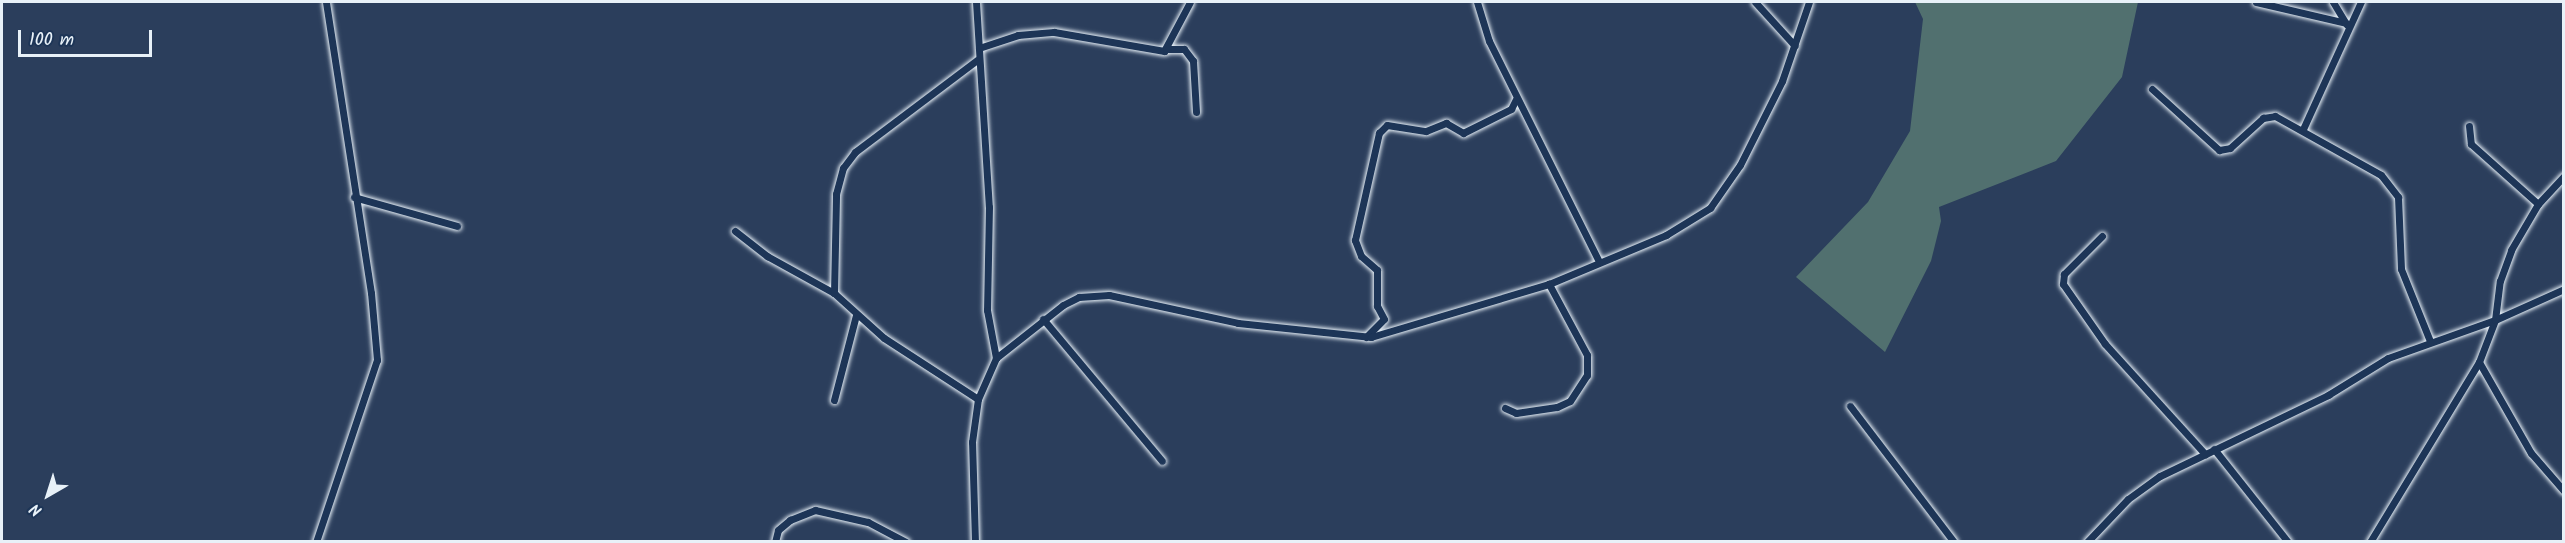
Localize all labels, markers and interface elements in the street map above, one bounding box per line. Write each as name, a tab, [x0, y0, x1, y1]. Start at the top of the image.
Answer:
scale bar	[21, 18, 154, 56]
text: 100 m	[29, 26, 74, 55]
north arrow	[18, 465, 78, 525]
text: N	[25, 496, 48, 522]

